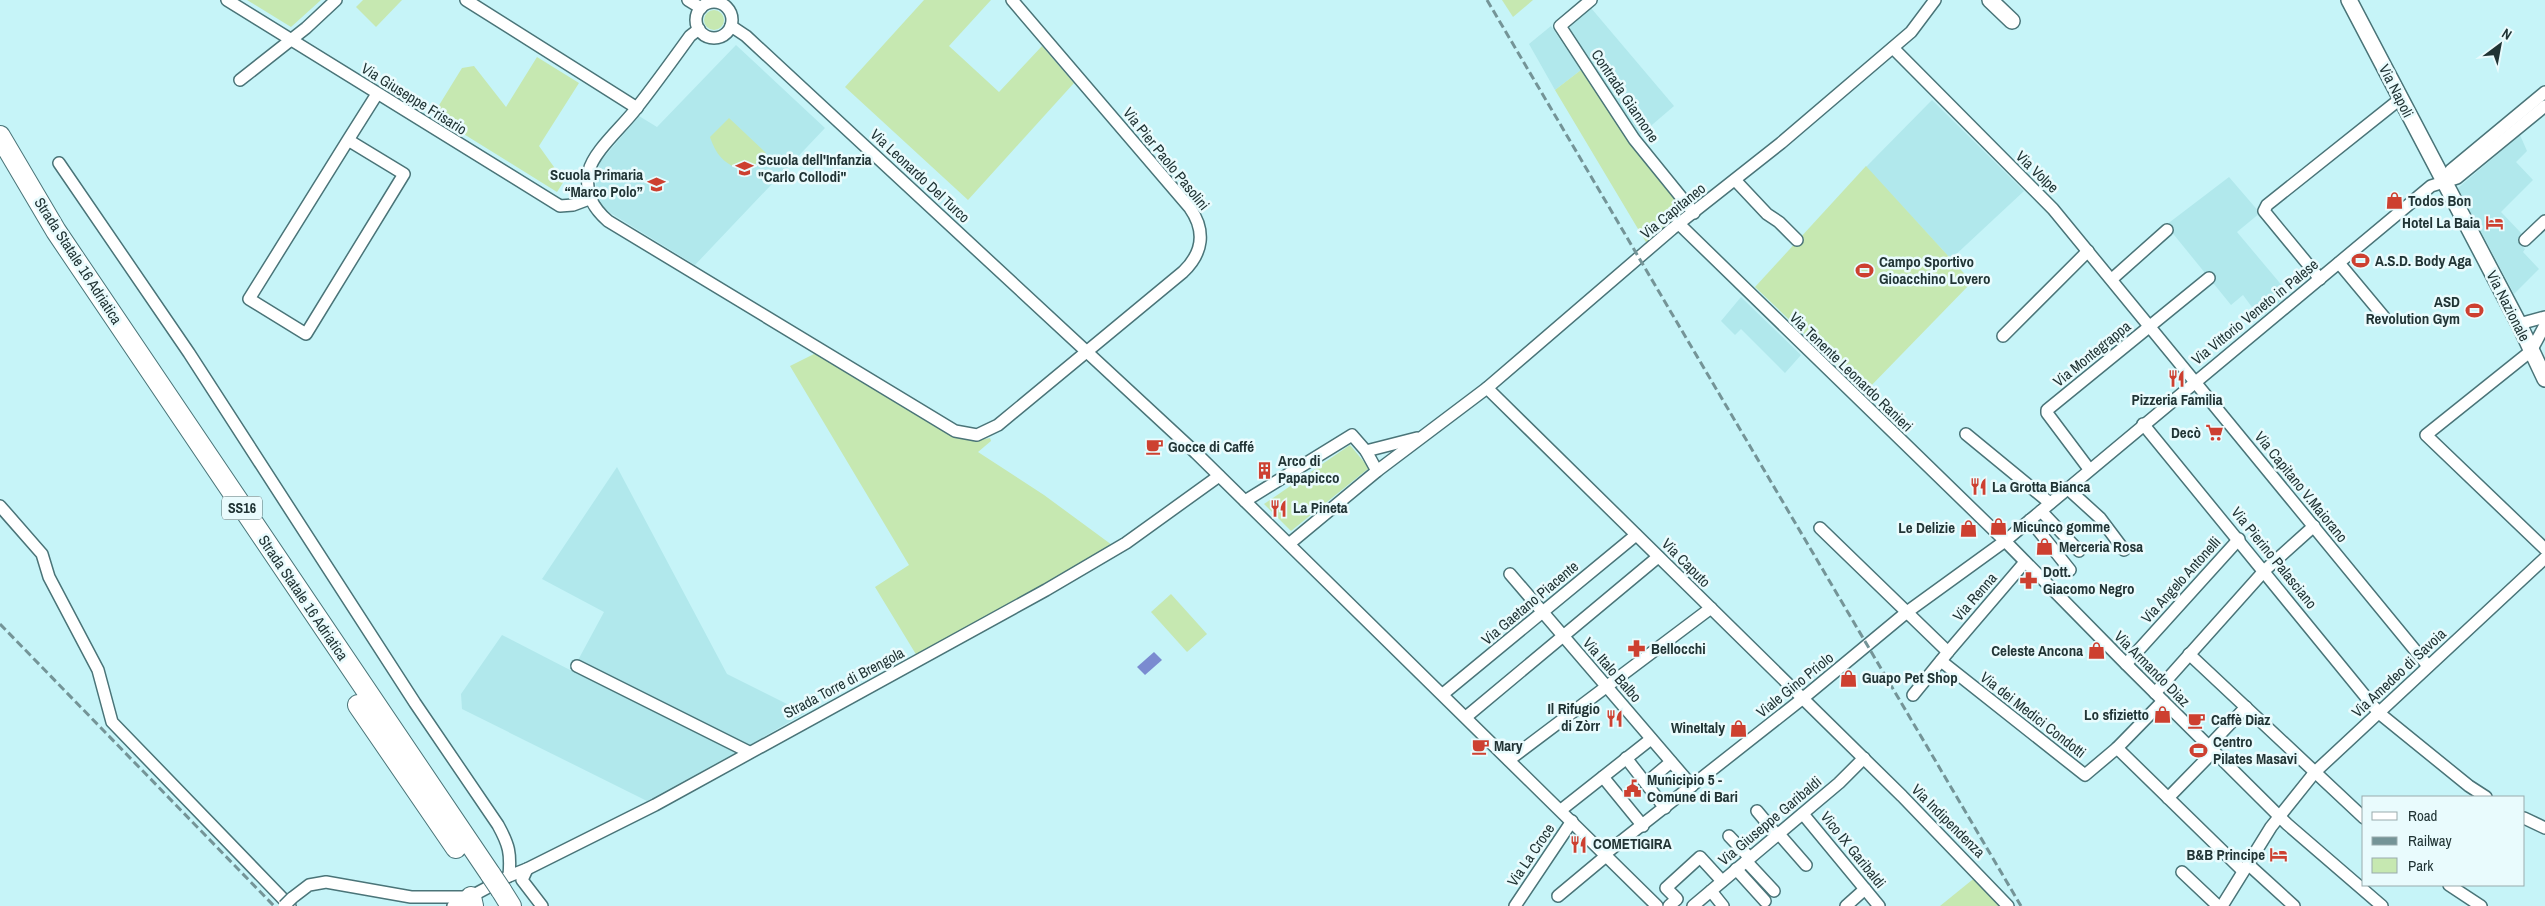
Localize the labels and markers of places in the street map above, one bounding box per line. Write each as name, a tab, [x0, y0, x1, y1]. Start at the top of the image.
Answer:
place label: Scuola dell'Infanzia "Carlo Collodi"	[758, 149, 872, 187]
school or university icon: Scuola dell'Infanzia "Carlo Collodi"	[734, 159, 754, 179]
place label: Scuola Primaria “Marco Polo”	[550, 164, 643, 202]
school or university icon: Scuola Primaria “Marco Polo”	[647, 174, 667, 194]
place label: Todos Bon	[2408, 190, 2471, 211]
shop icon: Todos Bon	[2384, 191, 2404, 211]
place label: Hotel La Baia	[2402, 212, 2480, 233]
hotel icon: Hotel La Baia	[2484, 213, 2504, 233]
place label: A.S.D. Body Aga	[2375, 250, 2472, 271]
place label: Campo Sportivo Gioacchino Lovero	[1879, 251, 1990, 289]
sports icon: A.S.D. Body Aga	[2351, 251, 2371, 271]
sports icon: Campo Sportivo Gioacchino Lovero	[1855, 261, 1875, 281]
place label: ASD Revolution Gym	[2366, 291, 2460, 329]
sports icon: ASD Revolution Gym	[2464, 301, 2484, 321]
restaurant icon: Pizzeria Familia	[2167, 369, 2187, 389]
place label: Pizzeria Familia	[2131, 389, 2223, 410]
place label: Decò	[2171, 422, 2201, 443]
supermarket icon: Decò	[2205, 423, 2225, 443]
place label: Gocce di Caffé	[1168, 436, 1254, 457]
cafe icon: Gocce di Caffé	[1144, 437, 1164, 457]
place label: Arco di Papapicco	[1278, 450, 1340, 488]
building icon: Arco di Papapicco	[1254, 460, 1274, 480]
place label: La Grotta Bianca	[1992, 476, 2091, 497]
restaurant icon: La Grotta Bianca	[1968, 477, 1988, 497]
place label: La Pineta	[1293, 497, 1348, 518]
restaurant icon: La Pineta	[1269, 498, 1289, 518]
place label: Micunco gomme	[2013, 516, 2110, 537]
place label: Le Delizie	[1898, 517, 1955, 538]
shop icon: Micunco gomme	[1989, 517, 2009, 537]
shop icon: Le Delizie	[1959, 518, 1979, 538]
place label: Merceria Rosa	[2059, 536, 2143, 557]
shop icon: Merceria Rosa	[2035, 537, 2055, 557]
place label: Dott. Giacomo Negro	[2043, 561, 2135, 599]
pharmacy icon: Dott. Giacomo Negro	[2019, 571, 2039, 591]
place label: Bellocchi	[1651, 638, 1706, 659]
pharmacy icon: Bellocchi	[1627, 639, 1647, 659]
place label: Celeste Ancona	[1991, 640, 2083, 661]
shop icon: Celeste Ancona	[2087, 641, 2107, 661]
place label: Guapo Pet Shop	[1862, 667, 1958, 688]
shop icon: Guapo Pet Shop	[1838, 668, 1858, 688]
place label: Il Rifugio di Zòrr	[1547, 698, 1600, 736]
place label: Lo sfizietto	[2084, 704, 2149, 725]
shop icon: Lo sfizietto	[2153, 705, 2173, 725]
restaurant icon: Il Rifugio di Zòrr	[1604, 708, 1624, 728]
place label: Caffè Diaz	[2211, 709, 2270, 730]
cafe icon: Caffè Diaz	[2187, 710, 2207, 730]
place label: WineItaly	[1671, 717, 1725, 738]
shop icon: WineItaly	[1729, 718, 1749, 738]
place label: Centro Pilates Masavi	[2213, 731, 2297, 769]
place label: Mary	[1494, 735, 1523, 756]
cafe icon: Mary	[1470, 736, 1490, 756]
sports icon: Centro Pilates Masavi	[2189, 741, 2209, 761]
place label: Municipio 5 - Comune di Bari	[1647, 769, 1738, 807]
public building icon: Municipio 5 - Comune di Bari	[1623, 779, 1643, 799]
place label: COMETIGIRA	[1593, 833, 1672, 854]
restaurant icon: COMETIGIRA	[1569, 834, 1589, 854]
place label: B&B Principe	[2186, 844, 2265, 865]
hotel icon: B&B Principe	[2269, 845, 2289, 865]

